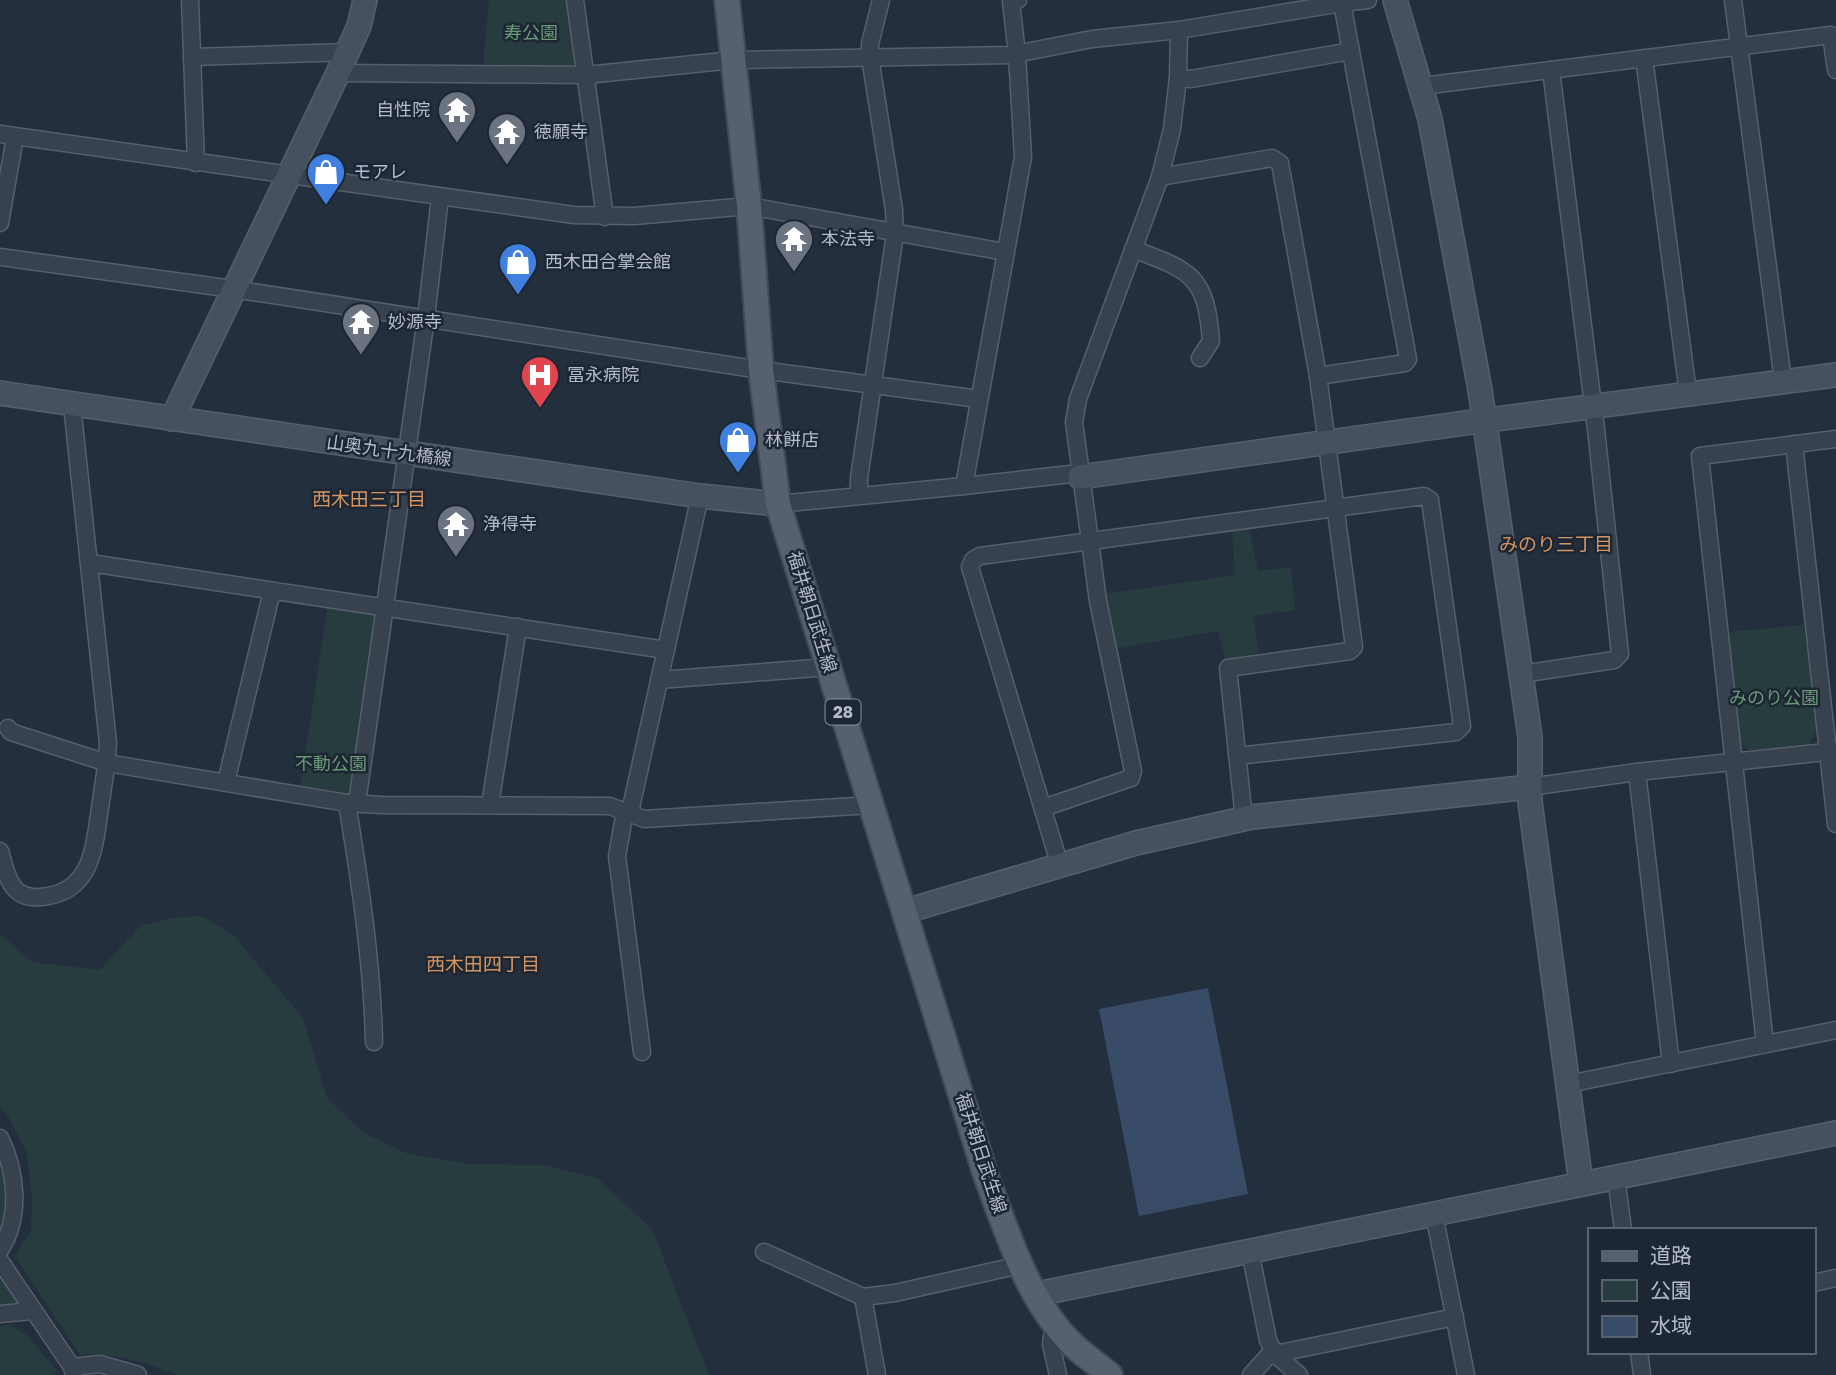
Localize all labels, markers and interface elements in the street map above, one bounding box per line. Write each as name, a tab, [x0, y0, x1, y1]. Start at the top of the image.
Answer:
park label: 寿公園	[504, 21, 558, 43]
temple icon: 自性院	[436, 89, 478, 144]
place label: 自性院	[376, 98, 430, 120]
temple icon: 徳願寺	[486, 111, 528, 166]
place label: 徳願寺	[534, 120, 588, 142]
shop icon: モアレ	[305, 151, 347, 206]
place label: モアレ	[353, 160, 407, 182]
temple icon: 本法寺	[773, 218, 815, 273]
place label: 本法寺	[821, 227, 875, 249]
shop icon: 西木田合掌会館	[497, 241, 539, 296]
place label: 西木田合掌会館	[545, 250, 671, 272]
temple icon: 妙源寺	[340, 301, 382, 356]
place label: 妙源寺	[388, 310, 442, 332]
hospital icon: 冨永病院	[519, 354, 561, 409]
place label: 冨永病院	[567, 363, 639, 385]
shop icon: 林餅店	[717, 419, 759, 474]
place label: 林餅店	[765, 428, 819, 450]
street label: 山奥九十九橋線	[325, 430, 453, 470]
district label: 西木田三丁目	[312, 487, 426, 510]
temple icon: 浄得寺	[435, 503, 477, 558]
place label: 浄得寺	[483, 512, 537, 534]
district label: みのり三丁目	[1499, 532, 1613, 555]
street label: 福井朝日武生線	[784, 548, 842, 675]
park label: みのり公園	[1729, 686, 1819, 708]
road number: 28	[826, 699, 860, 724]
park label: 不動公園	[295, 752, 367, 774]
district label: 西木田四丁目	[426, 952, 540, 975]
street label: 福井朝日武生線	[952, 1089, 1012, 1216]
legend	[1588, 1228, 1815, 1354]
text: 道路	[1650, 1242, 1692, 1268]
text: 公園	[1650, 1277, 1692, 1303]
text: 水域	[1650, 1312, 1692, 1338]

